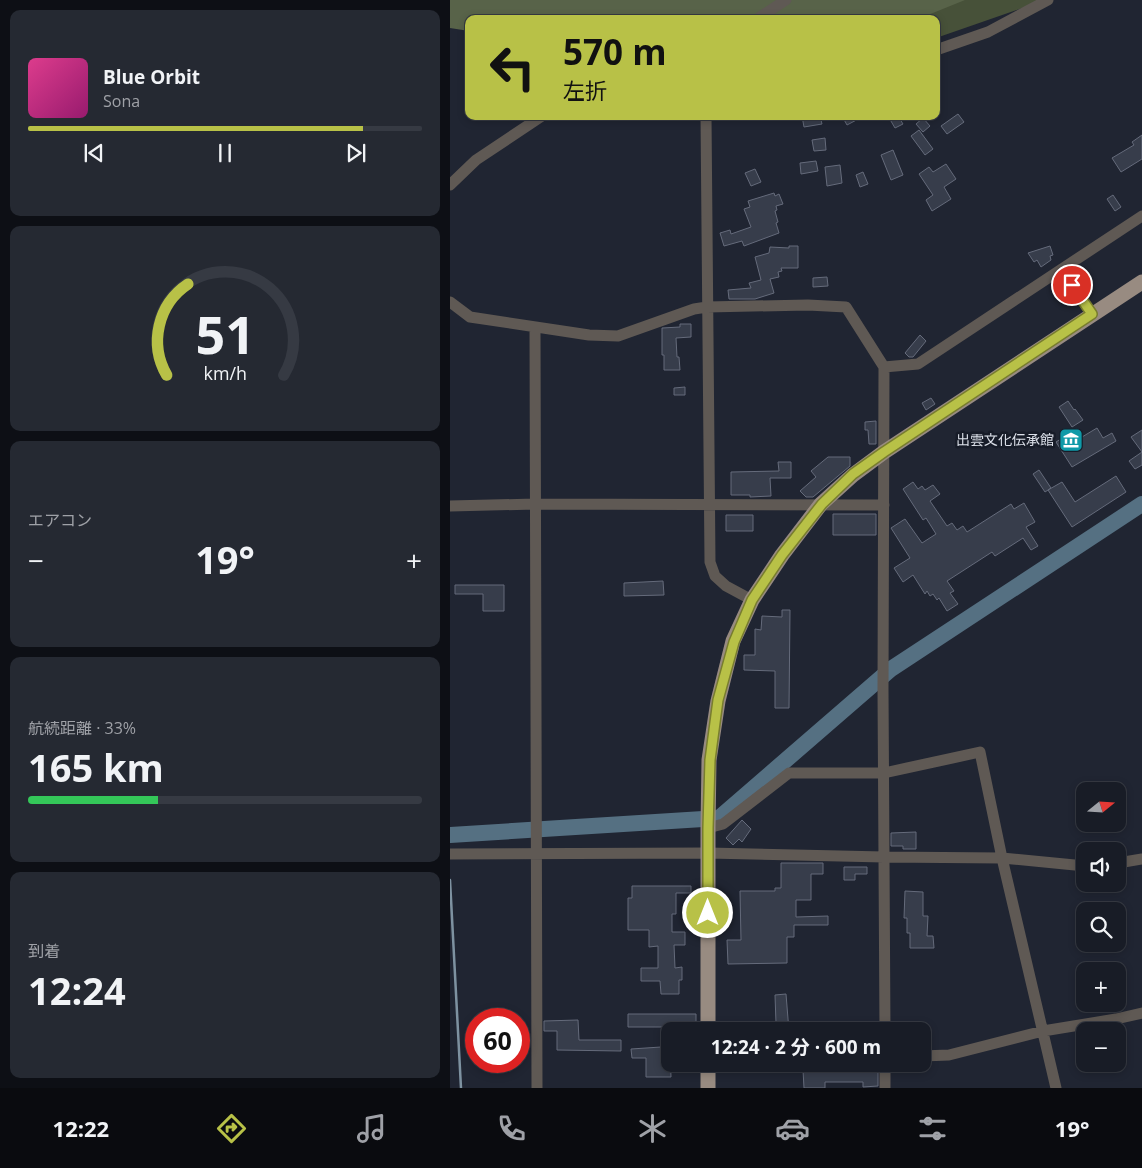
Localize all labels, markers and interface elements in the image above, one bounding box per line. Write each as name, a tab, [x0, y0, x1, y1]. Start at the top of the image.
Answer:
text: 570 m	[563, 28, 667, 75]
icon: left	[480, 35, 545, 100]
text: Blue Orbit	[103, 64, 200, 90]
text: 左折	[563, 75, 607, 105]
text: Sona	[103, 90, 140, 112]
icon: previous	[80, 139, 108, 167]
icon: pause	[211, 139, 239, 167]
icon: next	[342, 139, 370, 167]
pin	[1051, 264, 1093, 306]
icon: arrive	[1058, 271, 1086, 299]
text: 51	[195, 298, 255, 369]
text: km/h	[203, 361, 247, 385]
museum icon: 出雲文化伝承館	[1058, 427, 1084, 453]
place label: 出雲文化伝承館	[956, 430, 1054, 449]
text: エアコン	[28, 509, 92, 531]
text: 19°	[195, 533, 255, 585]
text: −	[28, 541, 44, 579]
text: +	[406, 541, 422, 579]
text: 航続距離 · 33%	[28, 717, 136, 739]
text: 165 km	[28, 741, 164, 793]
north arrow	[1076, 782, 1126, 832]
map controls	[1076, 782, 1126, 1072]
button: sound	[1076, 842, 1126, 892]
position arrow	[681, 886, 733, 938]
button: search	[1076, 902, 1126, 952]
text: 到着	[28, 940, 60, 962]
button: +	[1076, 962, 1126, 1012]
text: 12:24	[28, 964, 126, 1016]
speed limit sign: 60	[465, 1008, 530, 1073]
button: −	[1076, 1022, 1126, 1072]
text: 12:24 · 2 分 · 600 m	[711, 1034, 881, 1060]
icon: directions	[214, 1111, 249, 1146]
icon: music	[354, 1111, 389, 1146]
icon: phone	[494, 1111, 529, 1146]
icon: climate	[635, 1111, 670, 1146]
icon: car	[775, 1111, 810, 1146]
icon: filters	[915, 1111, 950, 1146]
text: 12:22	[53, 1113, 109, 1143]
text: 19°	[1055, 1113, 1089, 1143]

